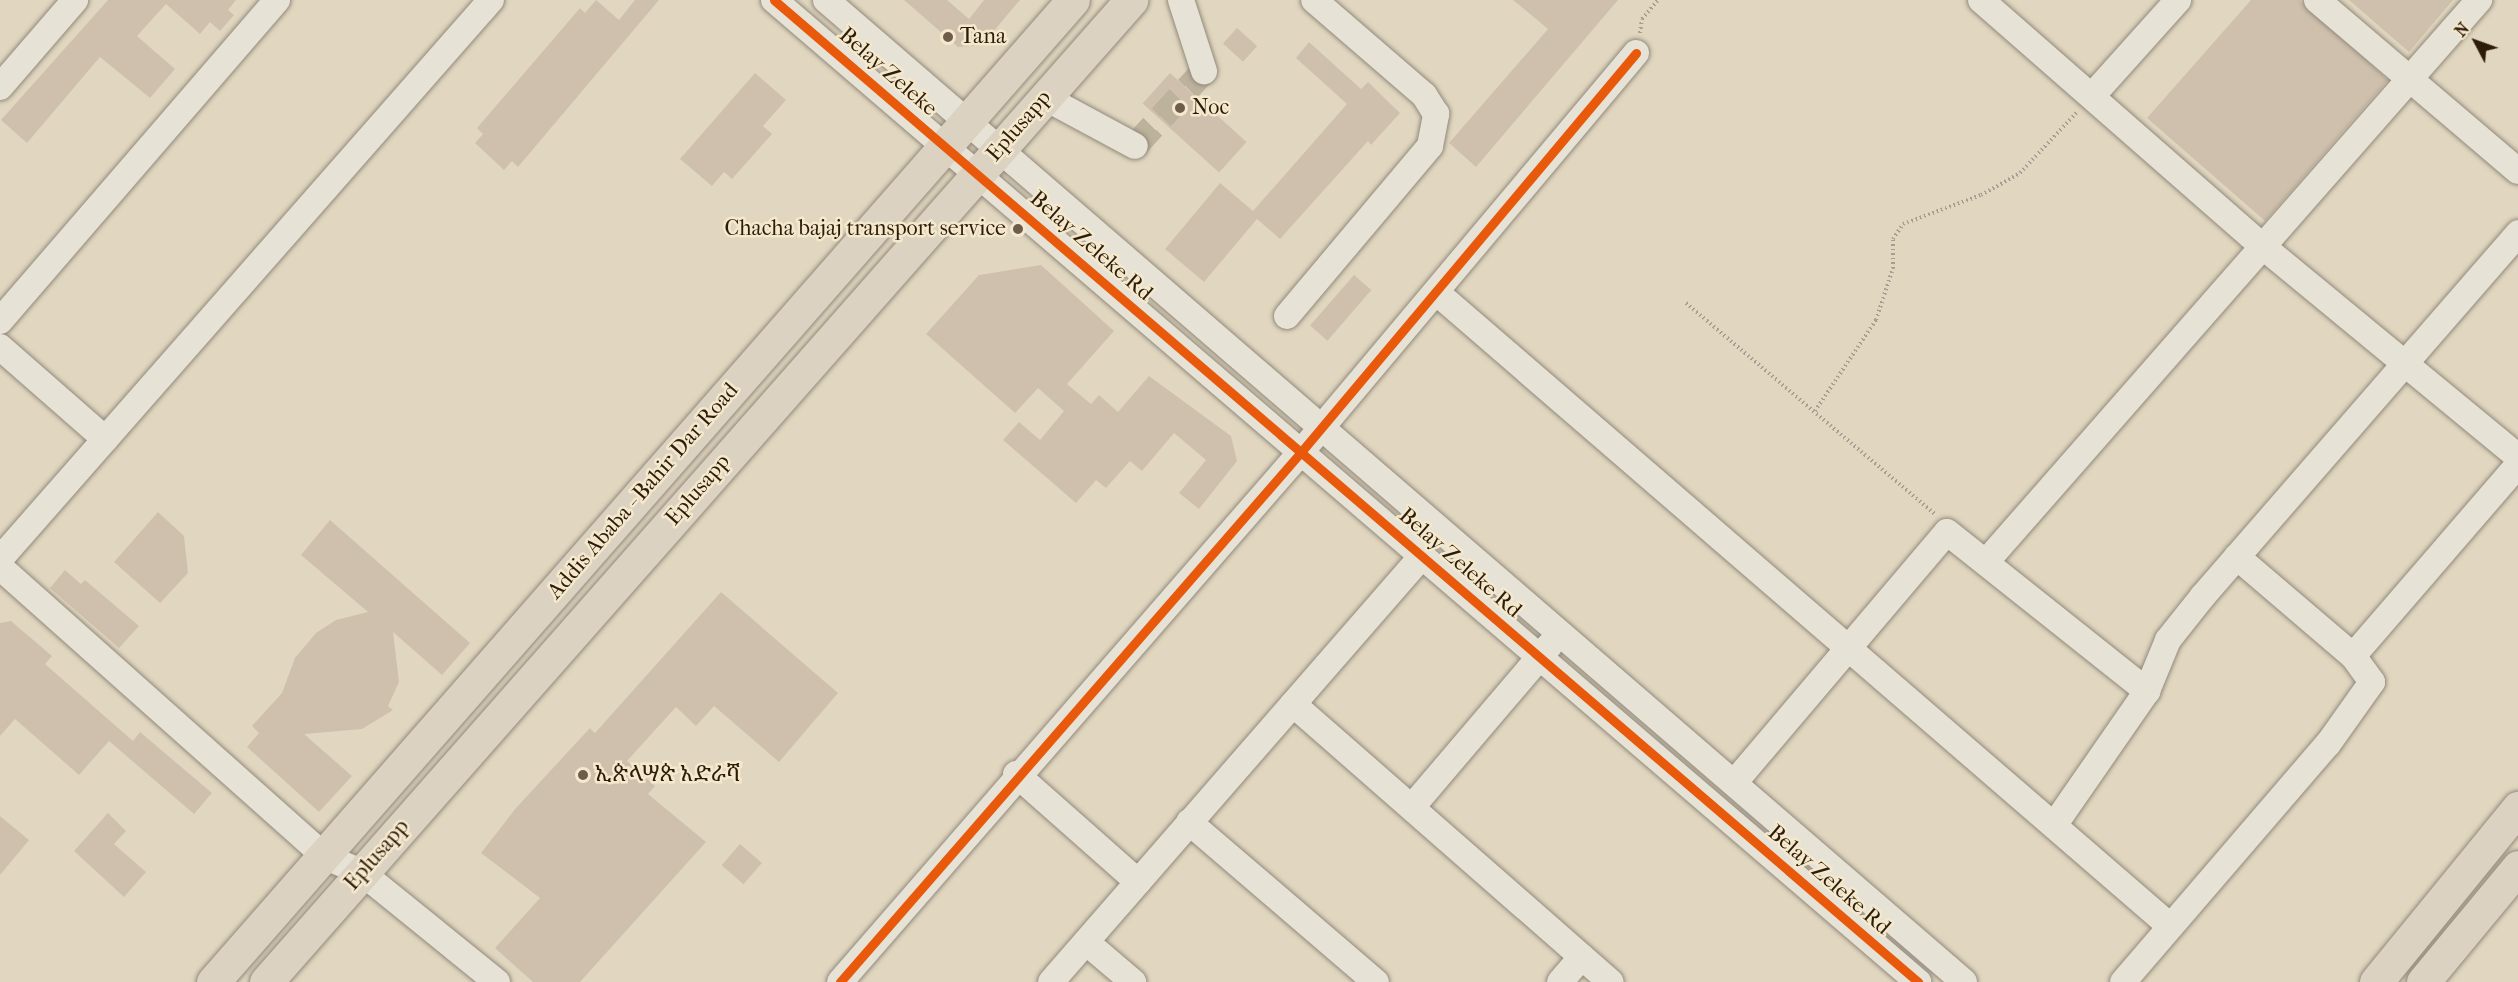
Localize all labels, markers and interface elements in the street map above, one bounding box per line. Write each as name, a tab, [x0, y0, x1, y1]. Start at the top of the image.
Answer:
north arrow	[2446, 12, 2506, 72]
text: N	[2451, 19, 2473, 41]
street label: Belay Zeleke	[833, 22, 943, 122]
place label: Tana	[960, 24, 1006, 50]
marker: Tana	[941, 30, 955, 44]
street label: Eplusapp	[981, 85, 1057, 167]
place label: Noc	[1192, 95, 1229, 121]
marker: Noc	[1173, 101, 1187, 115]
street label: Belay Zeleke Rd	[1024, 185, 1158, 307]
place label: Chacha bajaj transport service	[724, 216, 1006, 242]
marker: Chacha bajaj transport service	[1011, 222, 1025, 236]
street label: Addis Ababa - Bahir Dar Road	[542, 378, 744, 604]
street label: Eplusapp	[660, 449, 736, 531]
street label: Belay Zeleke Rd	[1393, 502, 1527, 624]
place label: ኢጵላሣጵ አድራሻ	[595, 762, 741, 788]
marker: ኢጵላሣጵ አድራሻ	[576, 768, 590, 782]
street label: Eplusapp	[339, 814, 415, 896]
street label: Belay Zeleke Rd	[1762, 819, 1896, 941]

